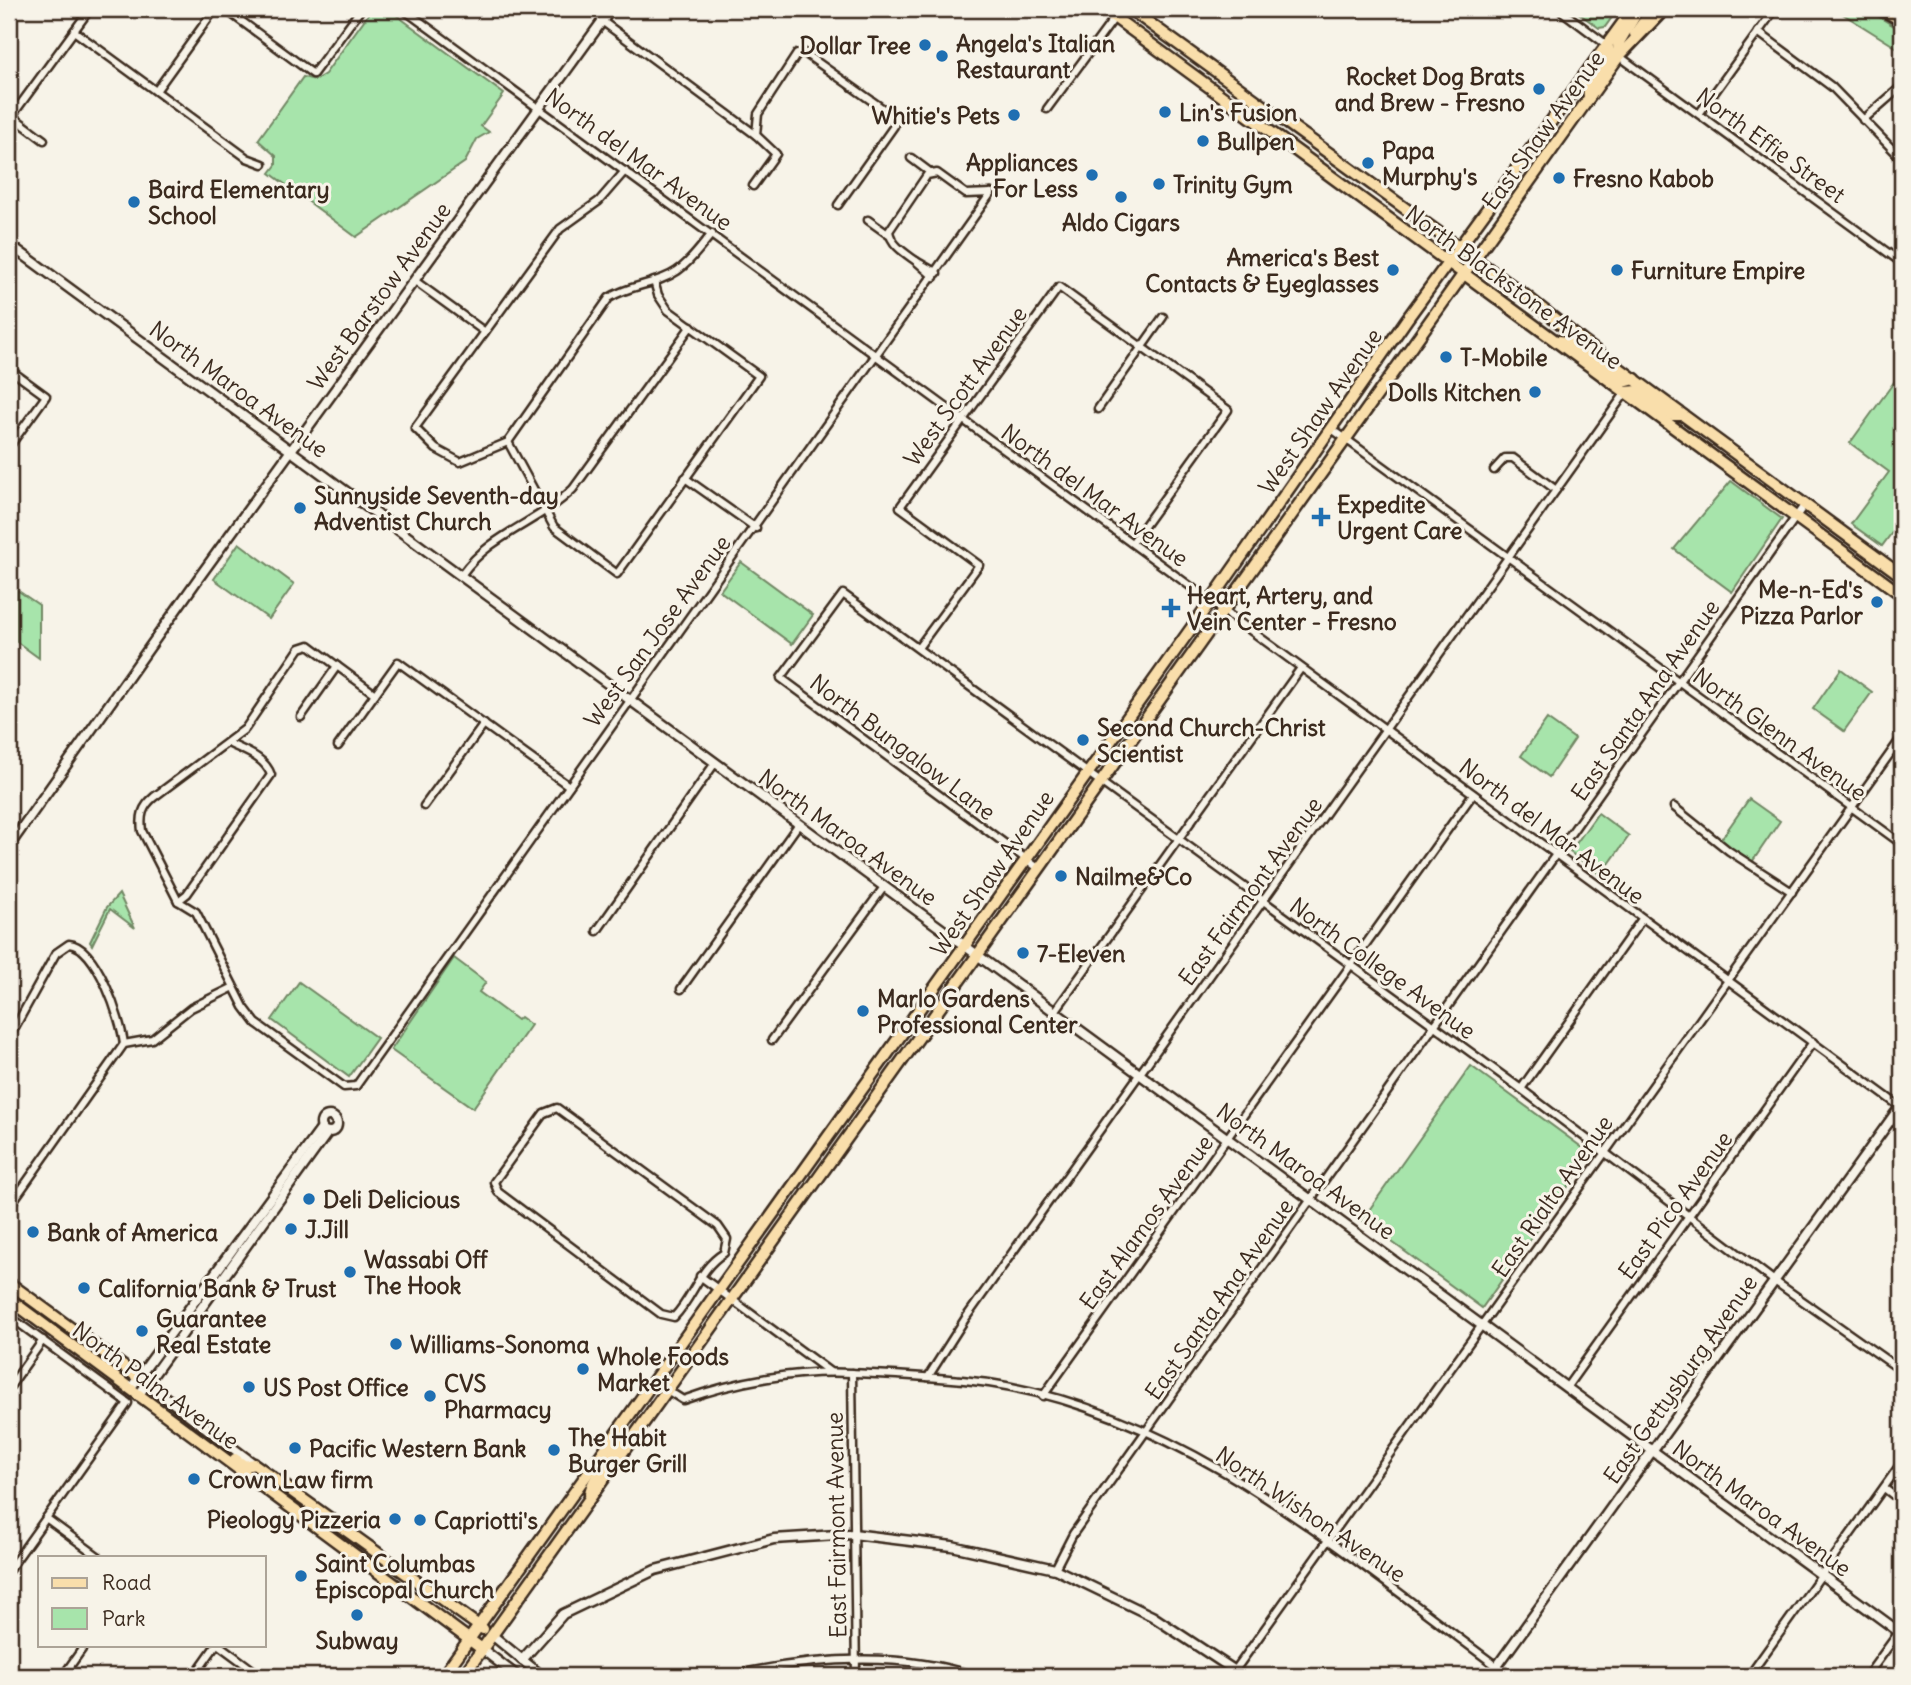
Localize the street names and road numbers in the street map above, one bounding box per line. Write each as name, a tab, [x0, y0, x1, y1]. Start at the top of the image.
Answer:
street label: East Shaw Avenue	[1475, 45, 1611, 215]
street label: North del Mar Avenue	[540, 81, 738, 237]
street label: North Effie Street	[1691, 81, 1851, 209]
street label: West Barstow Avenue	[301, 196, 457, 396]
street label: North Blackstone Avenue	[1400, 199, 1628, 375]
street label: West Scott Avenue	[897, 300, 1033, 472]
street label: North Maroa Avenue	[144, 314, 334, 464]
street label: West Shaw Avenue	[1252, 322, 1388, 500]
street label: North del Mar Avenue	[996, 417, 1194, 573]
street label: West San Jose Avenue	[577, 529, 737, 733]
street label: East Santa Ana Avenue	[1565, 594, 1725, 806]
street label: North Glenn Avenue	[1687, 661, 1873, 807]
street label: North Bungalow Lane	[804, 668, 1002, 826]
street label: North del Mar Avenue	[1454, 752, 1650, 910]
street label: North Maroa Avenue	[753, 762, 943, 912]
street label: West Shaw Avenue	[924, 784, 1060, 962]
street label: East Fairmont Avenue	[1172, 791, 1328, 991]
street label: North College Avenue	[1284, 891, 1482, 1045]
street label: North Maroa Avenue	[1211, 1096, 1401, 1246]
street label: East Rialto Avenue	[1485, 1109, 1619, 1283]
street label: East Pico Avenue	[1612, 1125, 1738, 1285]
street label: East Alamos Avenue	[1073, 1129, 1219, 1315]
street label: East Santa Ana Avenue	[1139, 1193, 1299, 1405]
street label: East Gettysburg Avenue	[1597, 1269, 1763, 1489]
street label: North Palm Avenue	[67, 1315, 245, 1455]
street label: East Fairmont Avenue	[820, 1412, 852, 1638]
street label: North Maroa Avenue	[1667, 1433, 1857, 1583]
street label: North Wishon Avenue	[1210, 1440, 1412, 1588]

